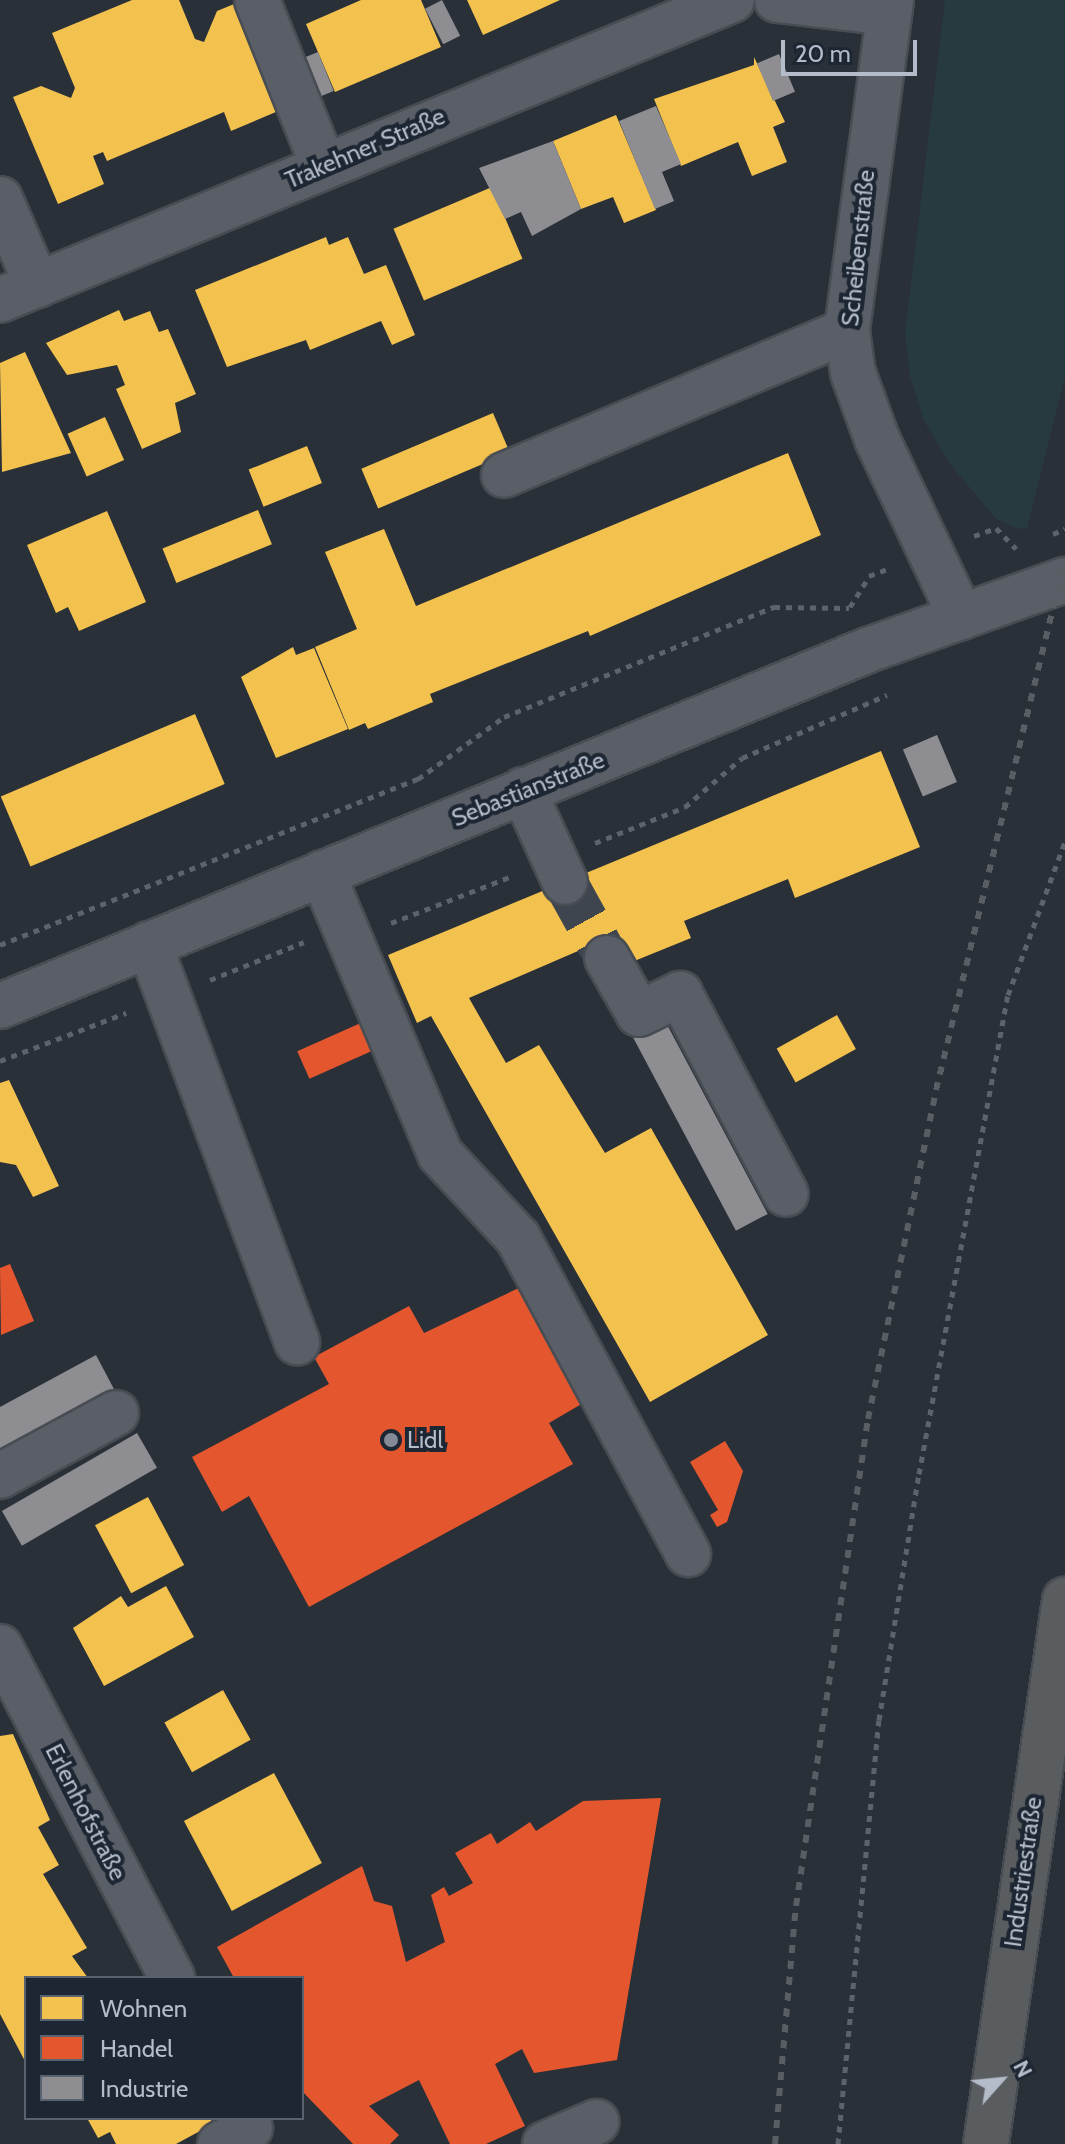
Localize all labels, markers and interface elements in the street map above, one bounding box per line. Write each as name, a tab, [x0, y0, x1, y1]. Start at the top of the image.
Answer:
scale bar	[785, 24, 921, 74]
text: 20 m	[795, 39, 851, 68]
street label: Trakehner Straße	[281, 101, 449, 195]
street label: Scheibenstraße	[835, 168, 881, 328]
street label: Sebastianstraße	[447, 745, 609, 833]
place label: Lidl	[407, 1426, 443, 1454]
marker: Lidl	[382, 1431, 400, 1449]
street label: Erlenhofstraße	[39, 1739, 133, 1885]
street label: Industriestraße	[998, 1795, 1048, 1949]
legend	[24, 1976, 304, 2120]
text: Wohnen	[100, 1994, 187, 2023]
text: Handel	[100, 2034, 173, 2063]
north arrow	[961, 2040, 1041, 2120]
text: N	[1007, 2056, 1038, 2082]
text: Industrie	[100, 2074, 188, 2103]

